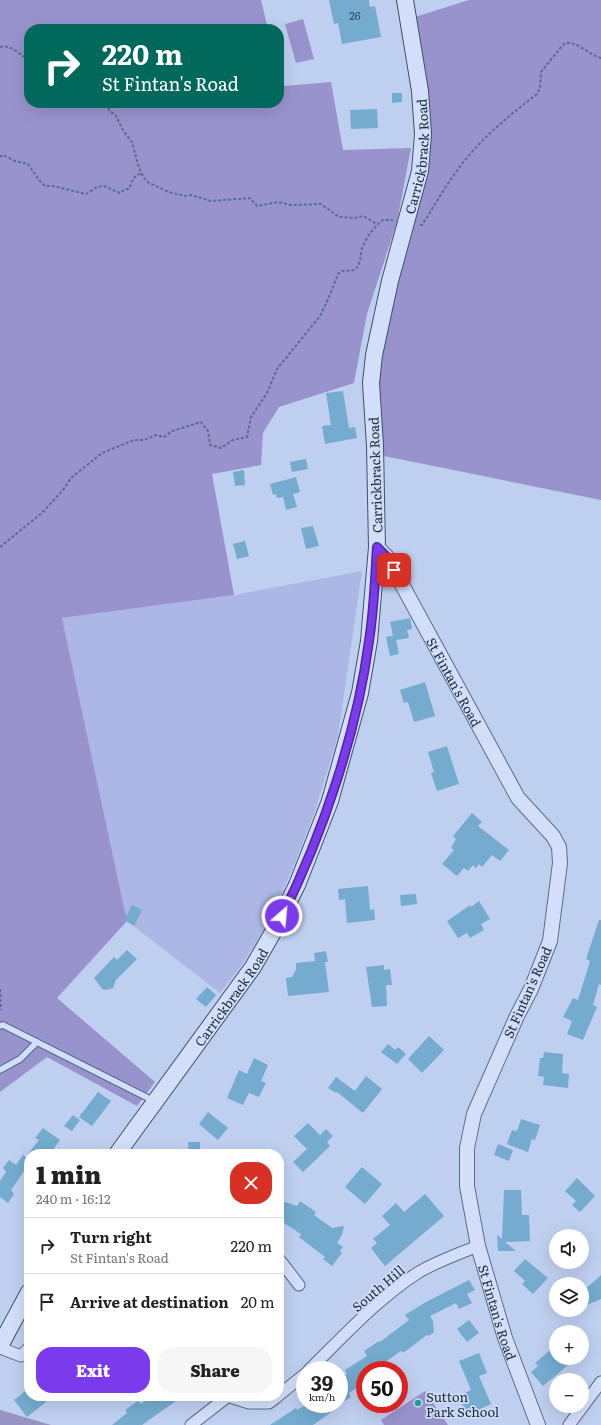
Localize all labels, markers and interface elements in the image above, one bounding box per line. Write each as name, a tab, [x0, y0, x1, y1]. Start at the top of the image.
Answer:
house number: 26	[349, 7, 361, 23]
text: 220 m	[102, 32, 183, 74]
icon: right	[36, 40, 88, 92]
text: St Fintan's Road	[102, 70, 239, 97]
street label: Carrickbrack Road	[399, 98, 433, 216]
street label: Carrickbrack Road	[363, 417, 387, 533]
pin	[377, 553, 411, 587]
icon: arrive	[383, 559, 405, 581]
street label: St Fintan's Road	[423, 634, 487, 730]
position arrow	[261, 895, 303, 937]
street label: St Fintan's Road	[498, 943, 556, 1041]
street label: Carrickbrack Road	[189, 944, 272, 1050]
text: 1 min	[36, 1156, 101, 1191]
button: close	[230, 1162, 272, 1204]
text: 240 m · 16:12	[36, 1189, 111, 1208]
text: Turn right	[70, 1225, 152, 1248]
map controls	[549, 1229, 589, 1413]
button: sound	[549, 1229, 589, 1269]
text: 220 m	[231, 1234, 272, 1257]
icon: right	[36, 1235, 58, 1257]
text: St Fintan's Road	[70, 1248, 169, 1267]
street label: South Hill	[348, 1260, 409, 1316]
street label: St Fintan's Road	[474, 1262, 522, 1362]
button: layers	[549, 1277, 589, 1317]
text: Arrive at destination	[70, 1290, 229, 1313]
text: 20 m	[241, 1290, 274, 1313]
icon: arrive	[36, 1291, 58, 1313]
button: +	[549, 1325, 589, 1365]
button: Exit	[36, 1347, 150, 1393]
button: Share	[158, 1347, 272, 1393]
speed limit sign: 50	[356, 1361, 408, 1413]
text: 39	[311, 1367, 333, 1397]
button: −	[549, 1373, 589, 1413]
place label: Sutton Park School	[426, 1387, 500, 1421]
text: km/h	[309, 1389, 335, 1404]
marker: Sutton Park School	[413, 1398, 423, 1408]

